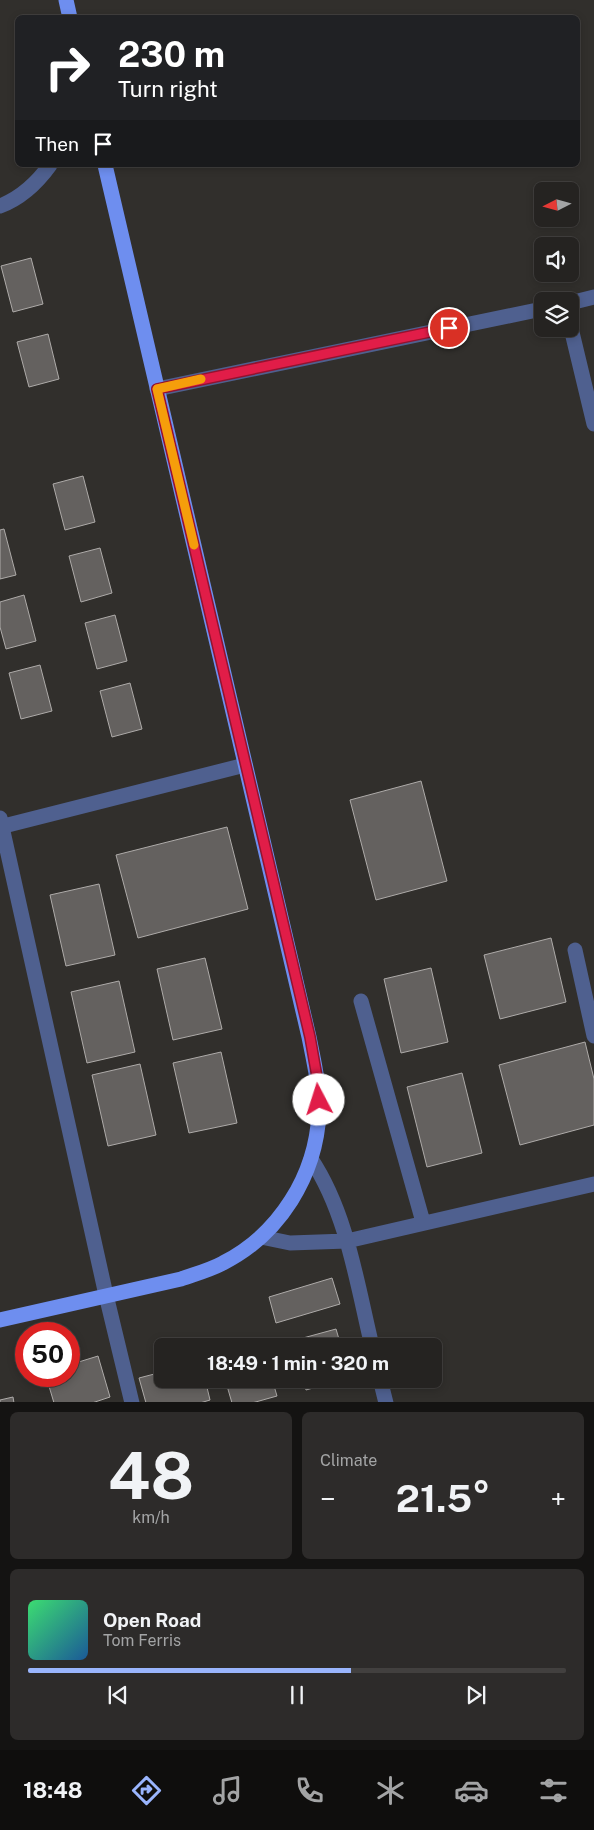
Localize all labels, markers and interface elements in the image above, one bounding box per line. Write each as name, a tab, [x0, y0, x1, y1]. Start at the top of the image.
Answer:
text: 230 m	[118, 34, 225, 75]
icon: right	[35, 35, 100, 100]
text: Turn right	[118, 76, 218, 102]
icon: arrive	[89, 130, 117, 158]
text: Then	[35, 133, 79, 155]
north arrow	[534, 182, 579, 228]
map controls	[534, 182, 579, 337]
button: sound	[534, 237, 579, 282]
button: layers	[534, 292, 579, 337]
pin	[428, 307, 470, 349]
icon: arrive	[435, 314, 463, 342]
position arrow	[292, 1073, 344, 1125]
speed limit sign: 50	[15, 1322, 80, 1387]
text: 18:49 · 1 min · 320 m	[207, 1352, 389, 1374]
text: 48	[108, 1437, 194, 1514]
text: Climate	[320, 1451, 377, 1470]
text: 21.5°	[396, 1476, 490, 1521]
text: −	[320, 1482, 336, 1515]
text: +	[550, 1482, 566, 1515]
text: km/h	[132, 1508, 170, 1527]
text: Open Road	[103, 1609, 201, 1631]
text: Tom Ferris	[103, 1631, 181, 1650]
icon: previous	[104, 1681, 132, 1709]
icon: pause	[283, 1681, 311, 1709]
icon: next	[462, 1681, 490, 1709]
icon: directions	[129, 1773, 164, 1808]
icon: music	[210, 1773, 245, 1808]
icon: phone	[292, 1773, 327, 1808]
icon: climate	[373, 1773, 408, 1808]
icon: car	[454, 1773, 489, 1808]
icon: filters	[536, 1773, 571, 1808]
text: 18:48	[23, 1777, 82, 1803]

